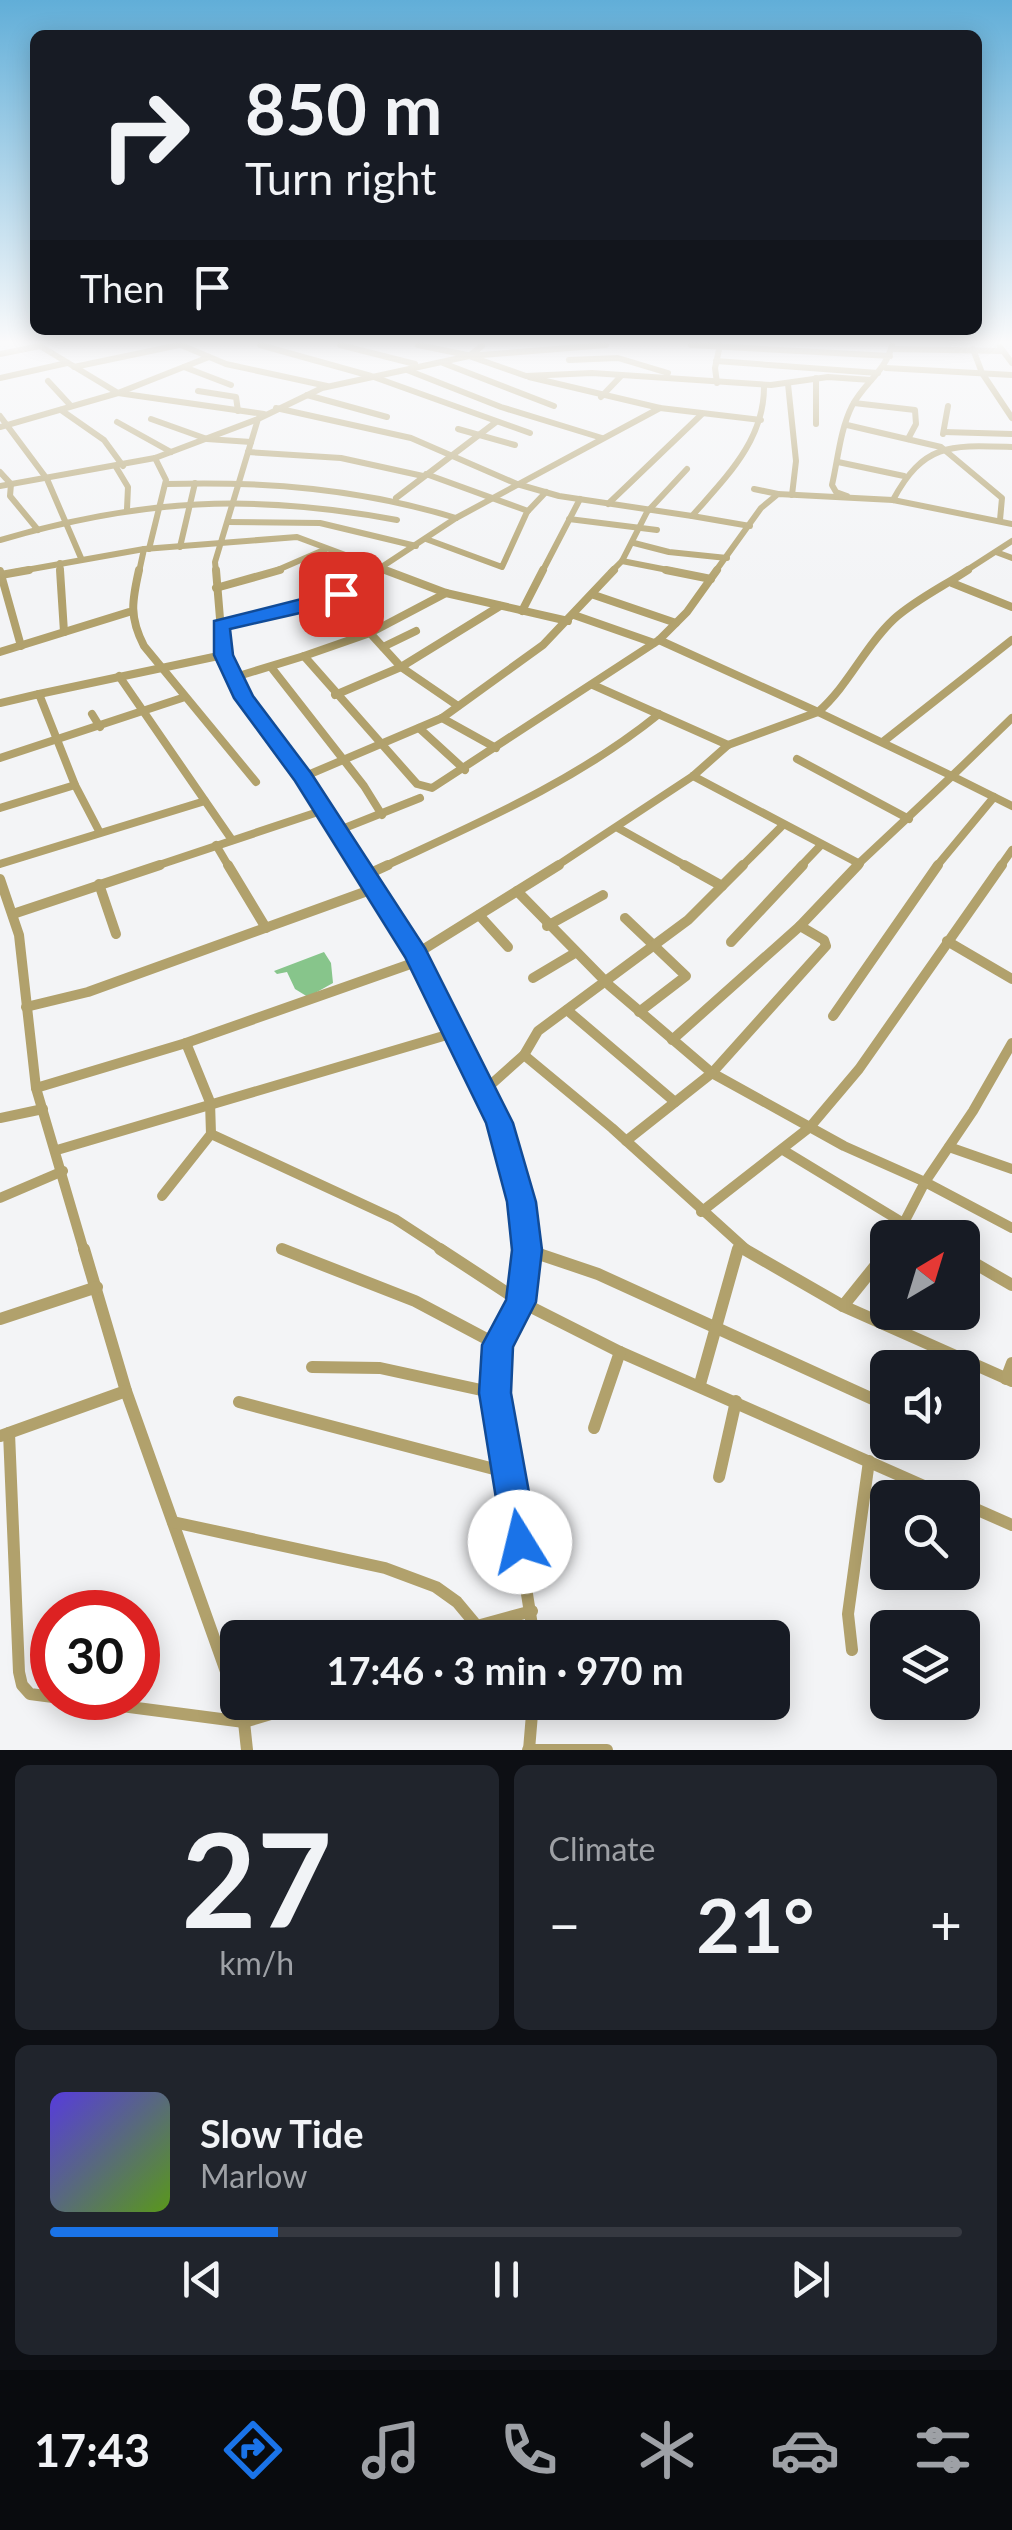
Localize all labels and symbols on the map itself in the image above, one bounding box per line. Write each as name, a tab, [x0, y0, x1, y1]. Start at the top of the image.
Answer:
pin	[299, 552, 384, 637]
north arrow	[870, 1220, 980, 1330]
position arrow	[468, 1490, 572, 1594]
speed limit sign: 30	[30, 1590, 160, 1720]

